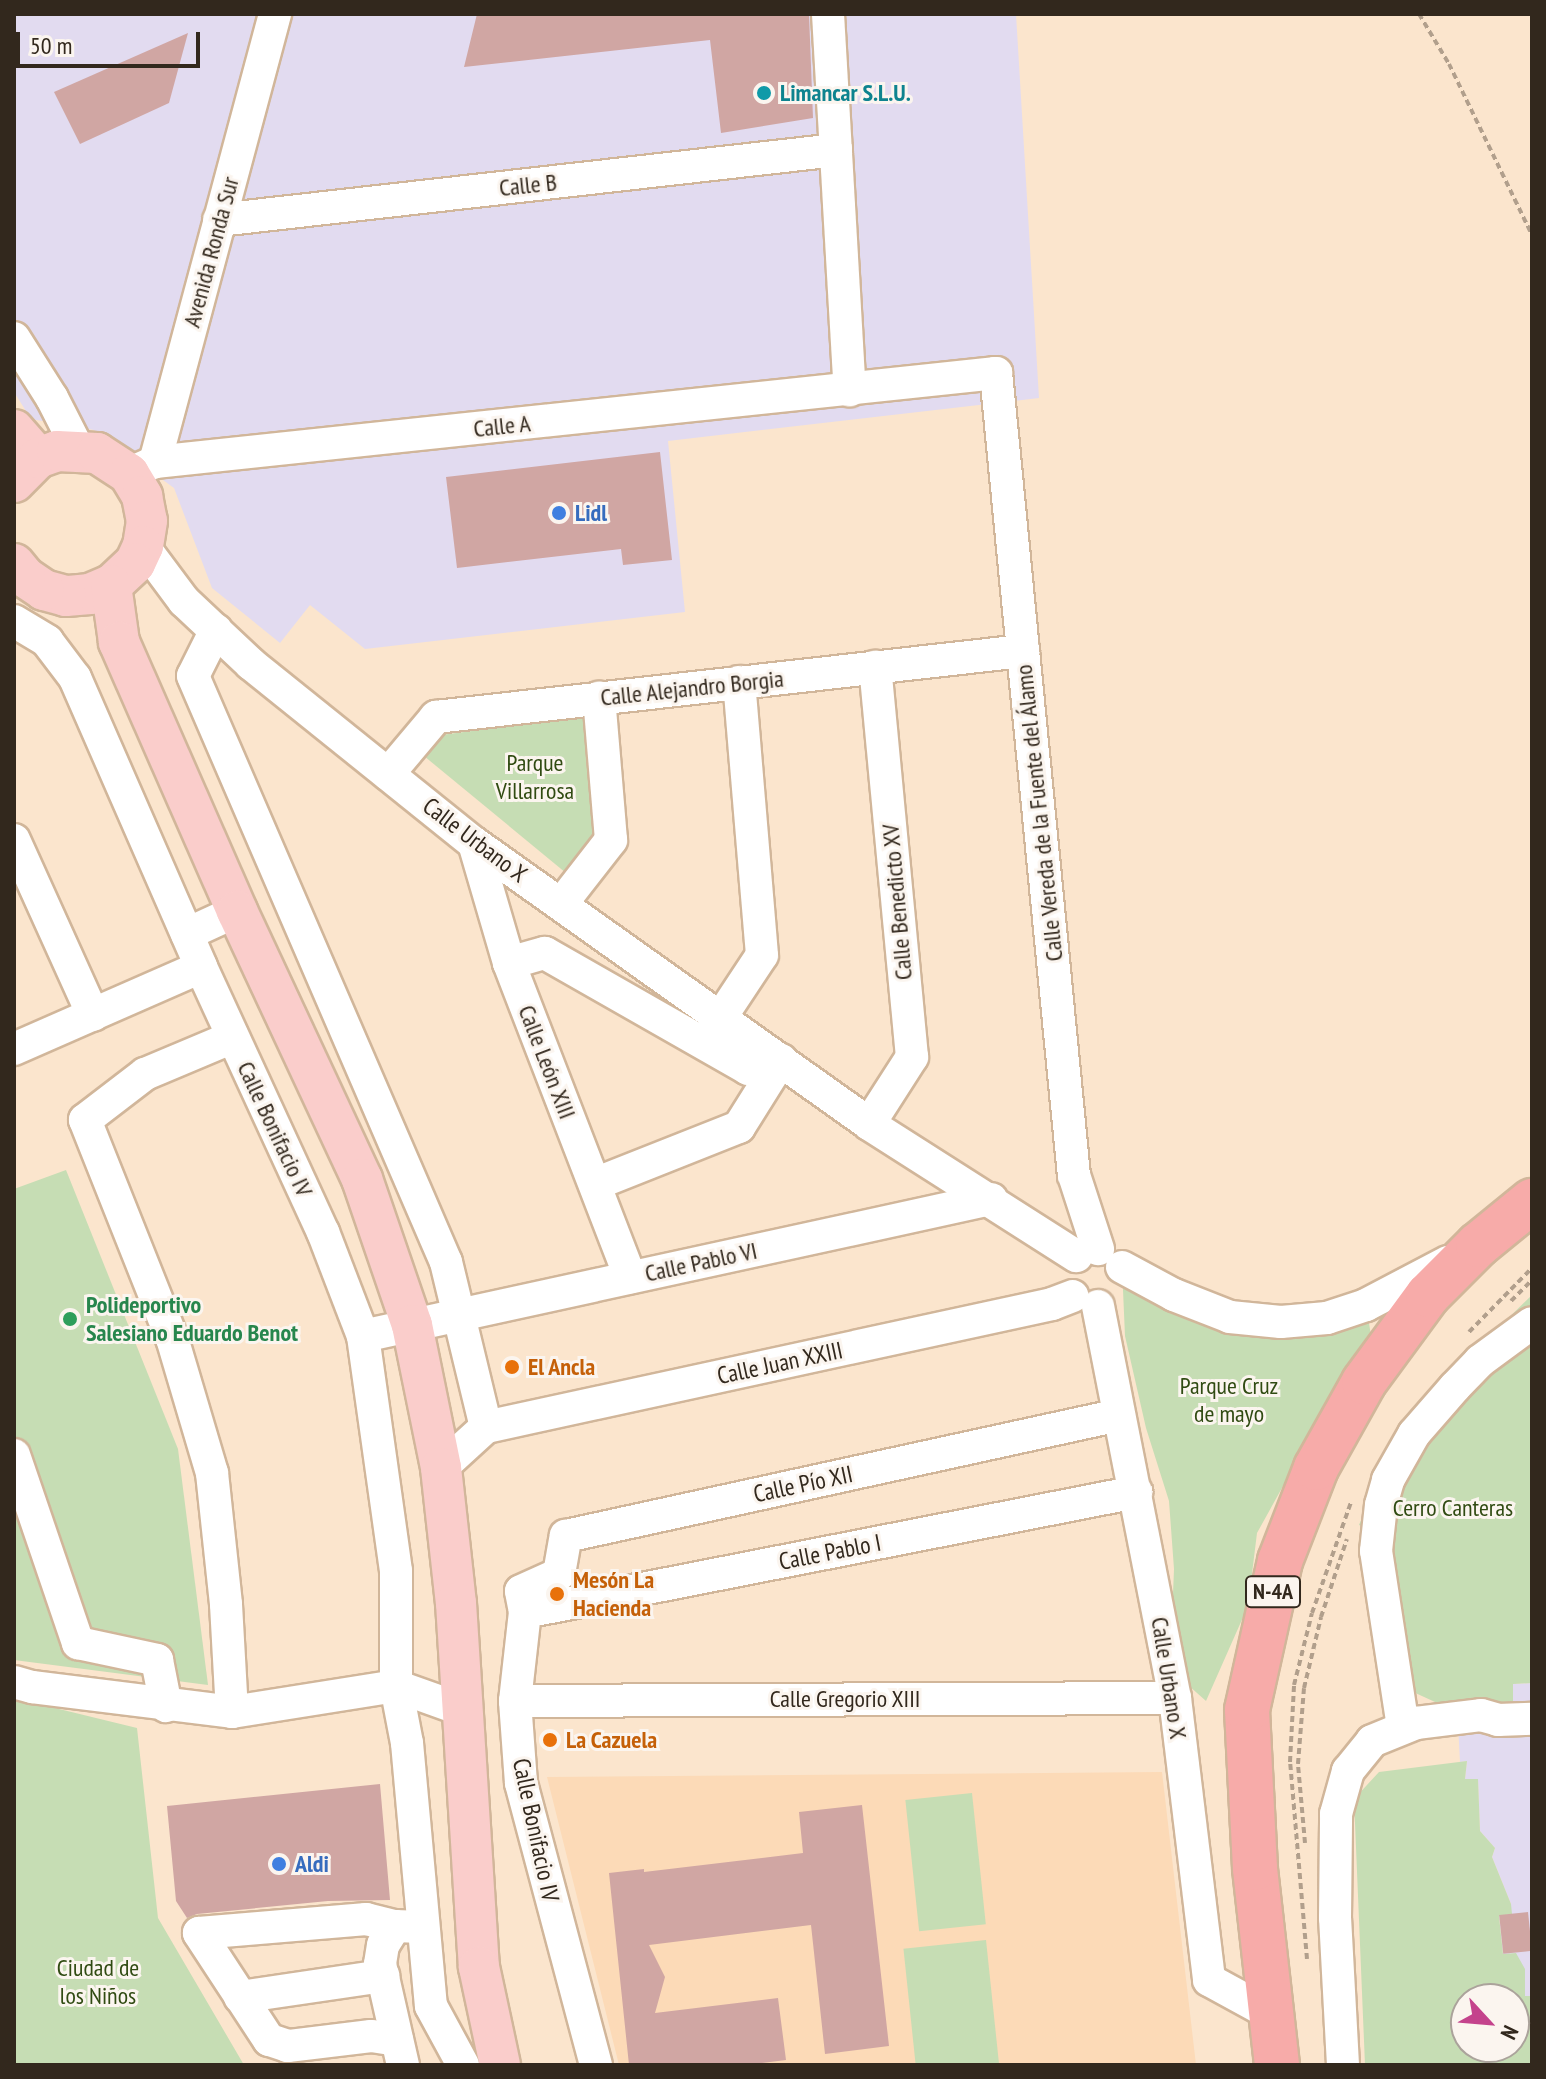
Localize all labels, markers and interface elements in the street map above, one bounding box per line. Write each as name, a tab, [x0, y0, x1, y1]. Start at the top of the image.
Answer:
scale bar	[20, 16, 204, 66]
text: 50 m	[30, 30, 72, 61]
place label: Limancar S.L.U.	[780, 79, 911, 107]
marker: Limancar S.L.U.	[755, 84, 773, 102]
street label: Calle B	[498, 168, 558, 202]
street label: Avenida Ronda Sur	[177, 174, 245, 330]
street label: Calle A	[472, 409, 532, 443]
place label: Lidl	[575, 499, 607, 527]
marker: Lidl	[550, 504, 568, 522]
street label: Calle Vereda de la Fuente del Álamo	[1009, 663, 1069, 963]
street label: Calle Alejandro Borgia	[599, 664, 785, 712]
park label: Parque Villarrosa	[496, 749, 574, 805]
street label: Calle Urbano X	[417, 791, 533, 889]
street label: Calle Benedicto XV	[876, 823, 918, 981]
street label: Calle León XIII	[512, 1001, 582, 1123]
street label: Calle Bonifacio IV	[231, 1057, 319, 1201]
street label: Calle Pablo VI	[642, 1236, 760, 1288]
place label: Polideportivo Salesiano Eduardo Benot	[86, 1291, 298, 1347]
marker: Polideportivo Salesiano Eduardo Benot	[61, 1310, 79, 1328]
street label: Calle Juan XXIII	[714, 1336, 846, 1390]
place label: El Ancla	[528, 1353, 596, 1381]
marker: El Ancla	[503, 1358, 521, 1376]
park label: Parque Cruz de mayo	[1180, 1372, 1278, 1428]
street label: Calle Pío XII	[751, 1459, 855, 1509]
park label: Cerro Canteras	[1393, 1494, 1513, 1522]
street label: Calle Pablo I	[777, 1528, 883, 1576]
place label: Mesón La Hacienda	[573, 1566, 654, 1622]
road number: N-4A	[1245, 1574, 1301, 1610]
marker: Mesón La Hacienda	[548, 1585, 566, 1603]
street label: Calle Urbano X	[1145, 1615, 1193, 1741]
street label: Calle Gregorio XIII	[769, 1685, 921, 1713]
place label: La Cazuela	[566, 1726, 658, 1754]
marker: La Cazuela	[541, 1731, 559, 1749]
street label: Calle Bonifacio IV	[507, 1756, 565, 1904]
place label: Aldi	[295, 1850, 329, 1878]
marker: Aldi	[270, 1855, 288, 1873]
park label: Ciudad de los Niños	[57, 1954, 139, 2010]
north arrow	[1450, 1983, 1530, 2063]
text: N	[1495, 2021, 1525, 2044]

